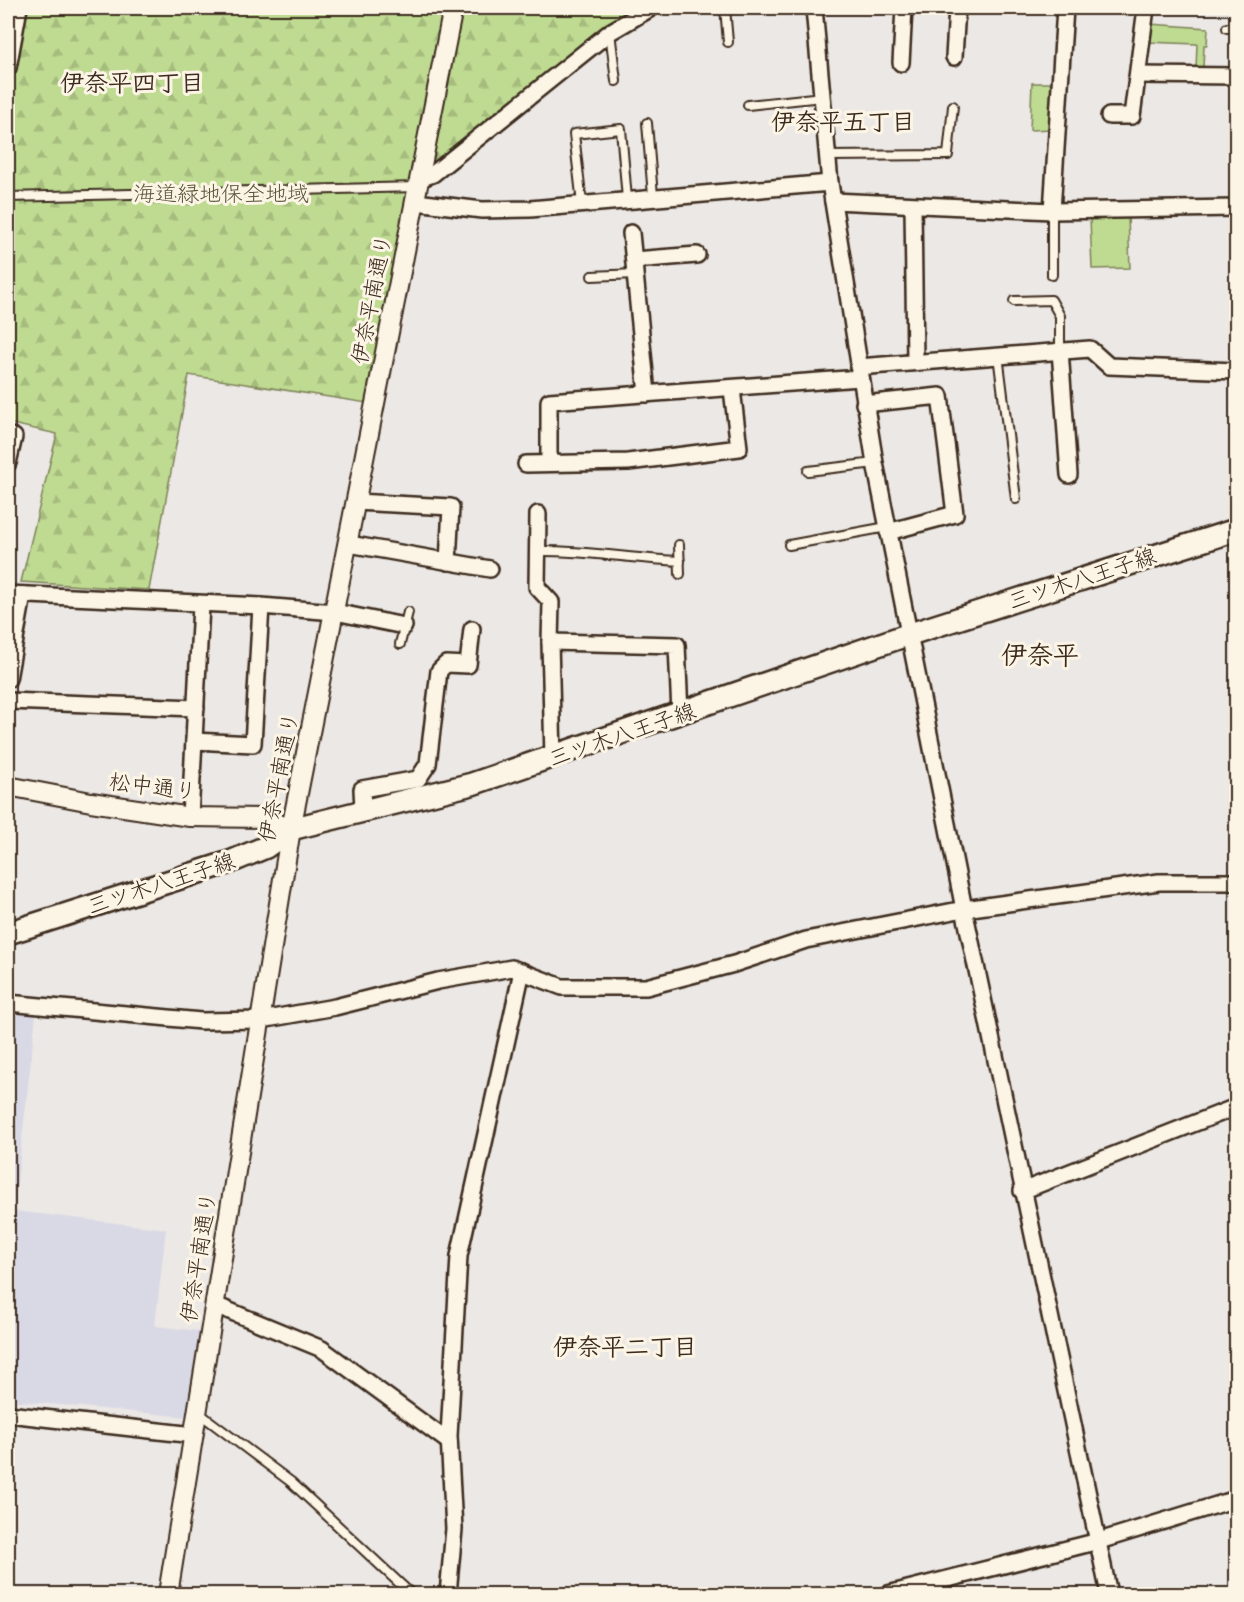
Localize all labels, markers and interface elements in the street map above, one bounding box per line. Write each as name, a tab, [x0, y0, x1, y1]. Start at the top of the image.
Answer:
district label: 伊奈平四丁目	[60, 62, 204, 104]
district label: 伊奈平五丁目	[771, 101, 915, 143]
park label: 海道緑地保全地域	[133, 174, 309, 213]
street label: 伊奈平南通り	[340, 231, 403, 368]
street label: 三ツ木八王子線	[1003, 536, 1161, 621]
district label: 伊奈平	[1001, 632, 1079, 678]
street label: 三ツ木八王子線	[543, 691, 701, 778]
street label: 伊奈平南通り	[247, 709, 310, 846]
street label: 松中通り	[107, 762, 199, 811]
street label: 三ツ木八王子線	[82, 841, 240, 926]
street label: 伊奈平南通り	[169, 1189, 228, 1325]
district label: 伊奈平二丁目	[553, 1326, 697, 1368]

